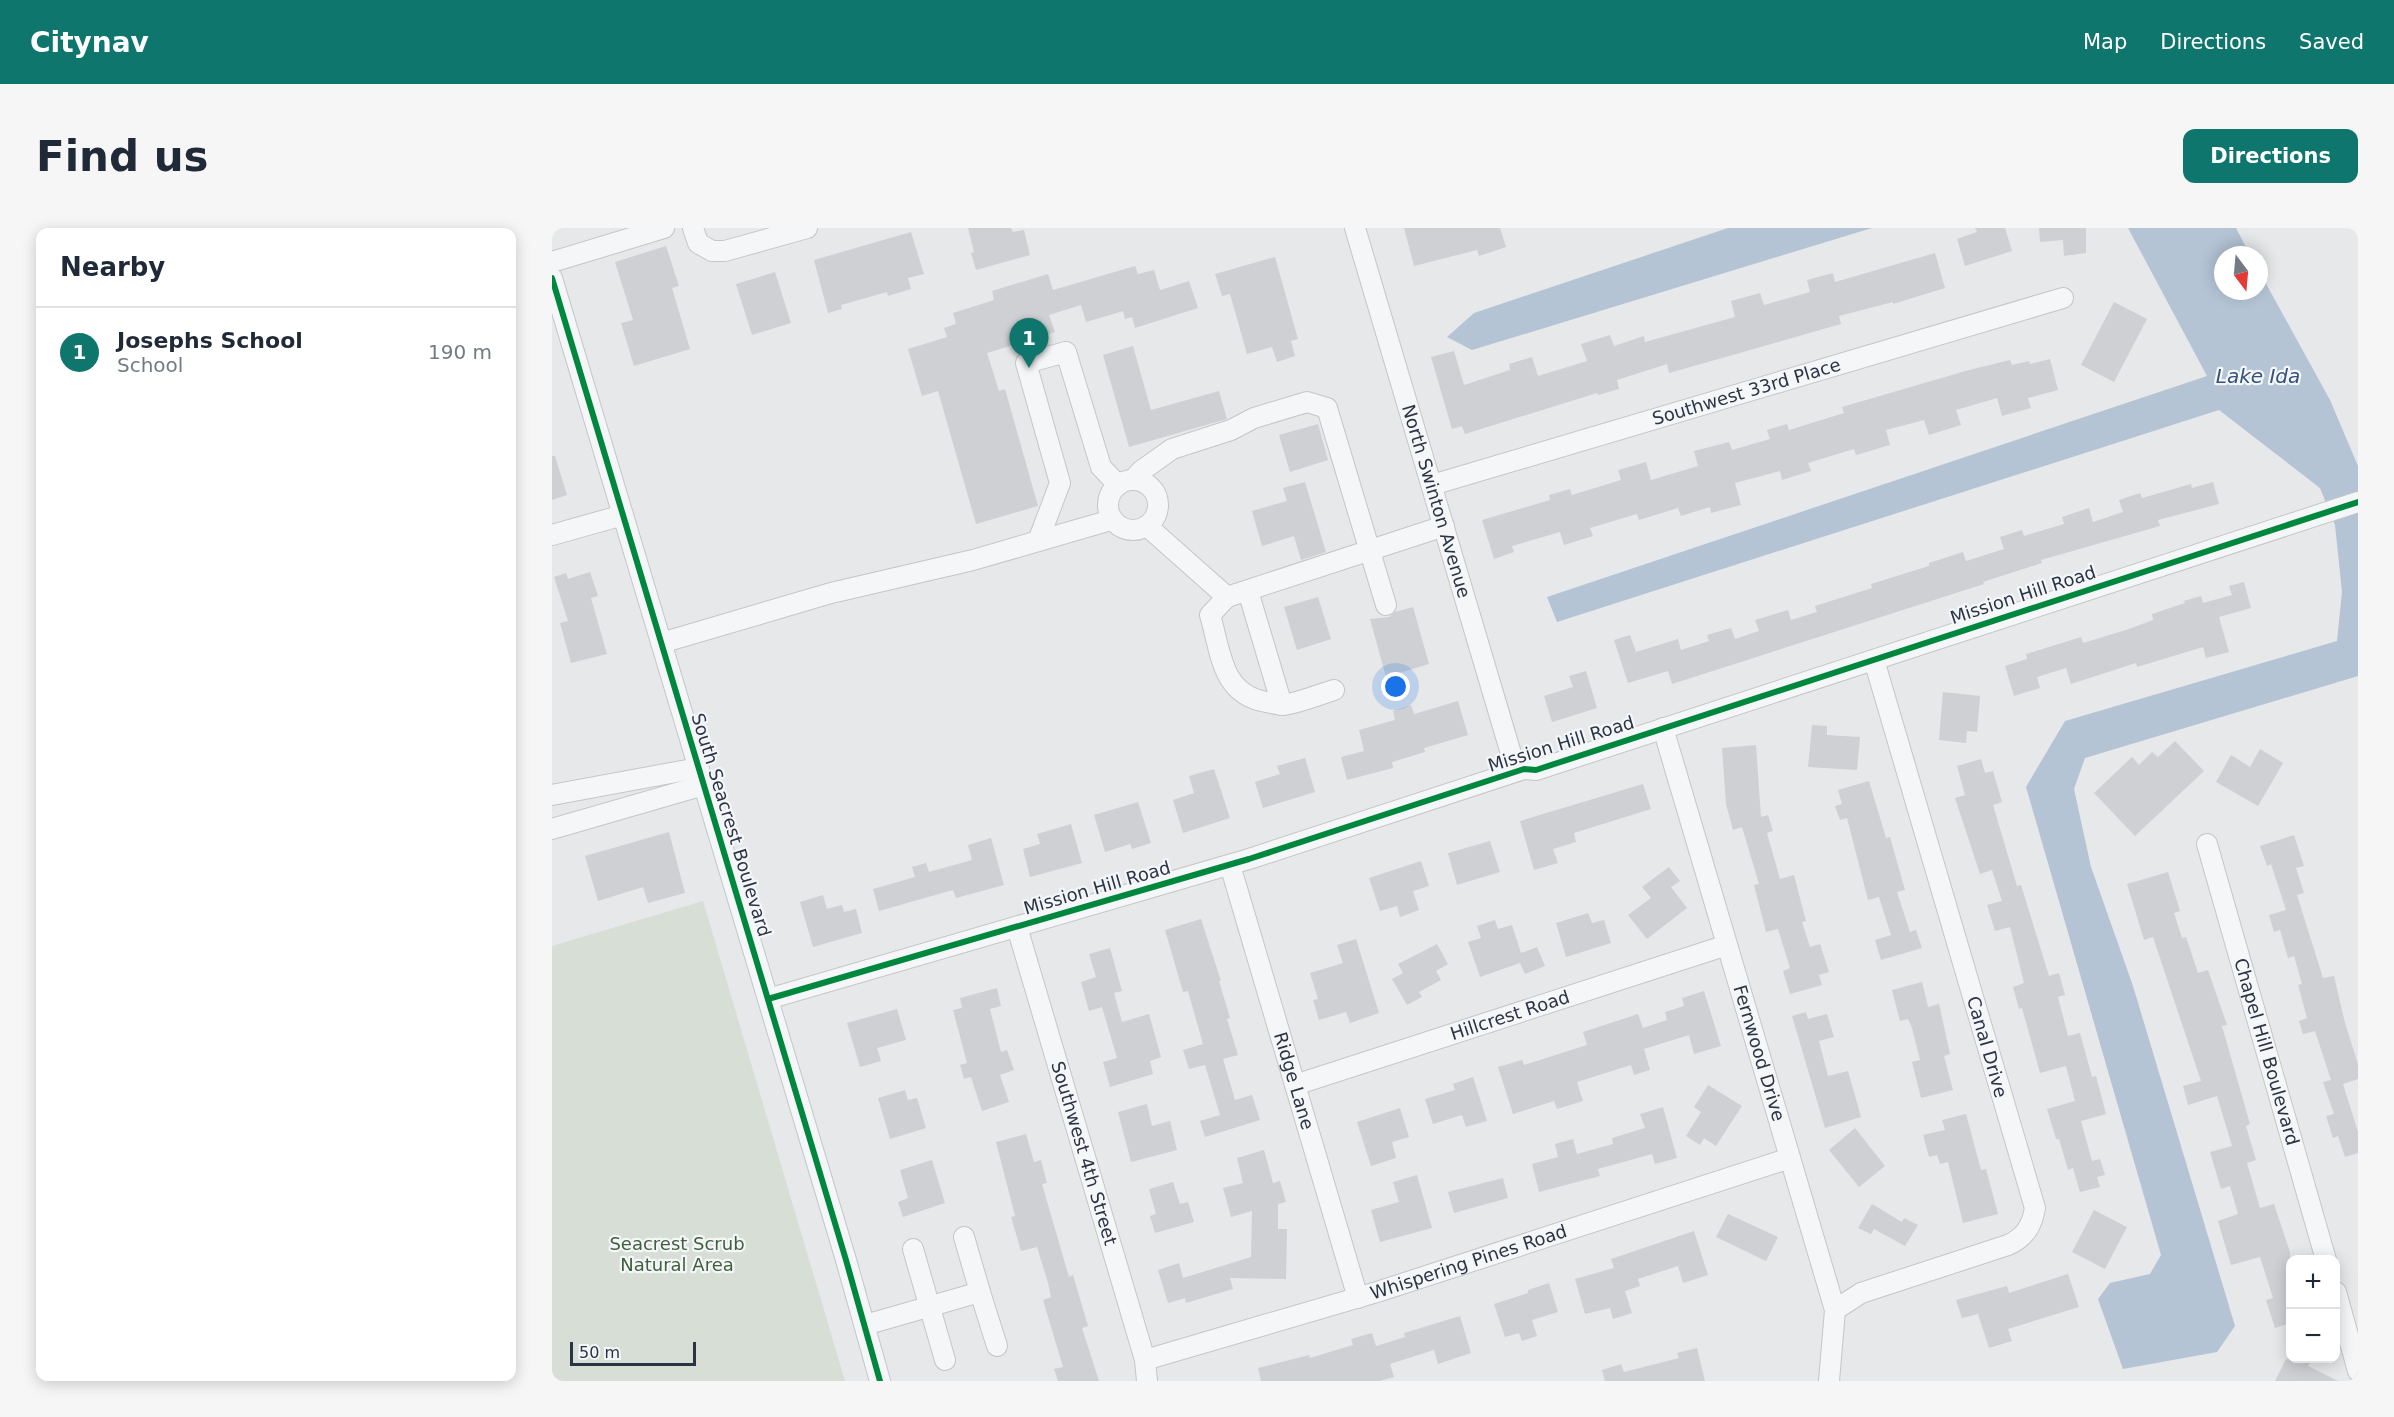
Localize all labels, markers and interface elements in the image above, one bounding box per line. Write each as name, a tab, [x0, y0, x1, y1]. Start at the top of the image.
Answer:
text: Citynav	[30, 26, 149, 59]
text: Map	[2083, 30, 2127, 54]
text: Directions	[2160, 30, 2266, 54]
text: Saved	[2299, 30, 2364, 54]
button: Directions	[2183, 129, 2358, 183]
text: Find us	[36, 132, 209, 181]
north arrow	[2214, 246, 2268, 300]
text: Nearby	[60, 252, 165, 282]
pin: 1	[1010, 318, 1048, 368]
text: Josephs School	[117, 328, 303, 353]
text: 1	[73, 340, 86, 364]
text: 190 m	[428, 340, 492, 364]
text: School	[117, 353, 183, 377]
street label: Southwest 33rd Place	[1650, 353, 1843, 429]
water label: Lake Ida	[2216, 364, 2300, 388]
street label: North Swinton Avenue	[1398, 402, 1475, 600]
street label: Mission Hill Road	[1947, 561, 2098, 628]
your location	[1381, 672, 1410, 701]
street label: South Seacrest Boulevard	[687, 711, 776, 939]
street label: Mission Hill Road	[1485, 711, 1637, 776]
street label: Mission Hill Road	[1021, 856, 1173, 919]
street label: Chapel Hill Boulevard	[2230, 956, 2304, 1148]
street label: Fernwood Drive	[1730, 982, 1790, 1124]
street label: Hillcrest Road	[1448, 986, 1572, 1044]
street label: Canal Drive	[1963, 994, 2012, 1100]
street label: Ridge Lane	[1270, 1029, 1319, 1132]
street label: Southwest 4th Street	[1047, 1059, 1121, 1248]
street label: Whispering Pines Road	[1367, 1220, 1569, 1304]
park label: Seacrest Scrub Natural Area	[609, 1233, 745, 1275]
map controls	[2286, 1255, 2340, 1363]
button: +	[2286, 1255, 2340, 1309]
button: −	[2286, 1309, 2340, 1363]
scale bar	[570, 1339, 696, 1366]
text: 50 m	[579, 1343, 620, 1362]

